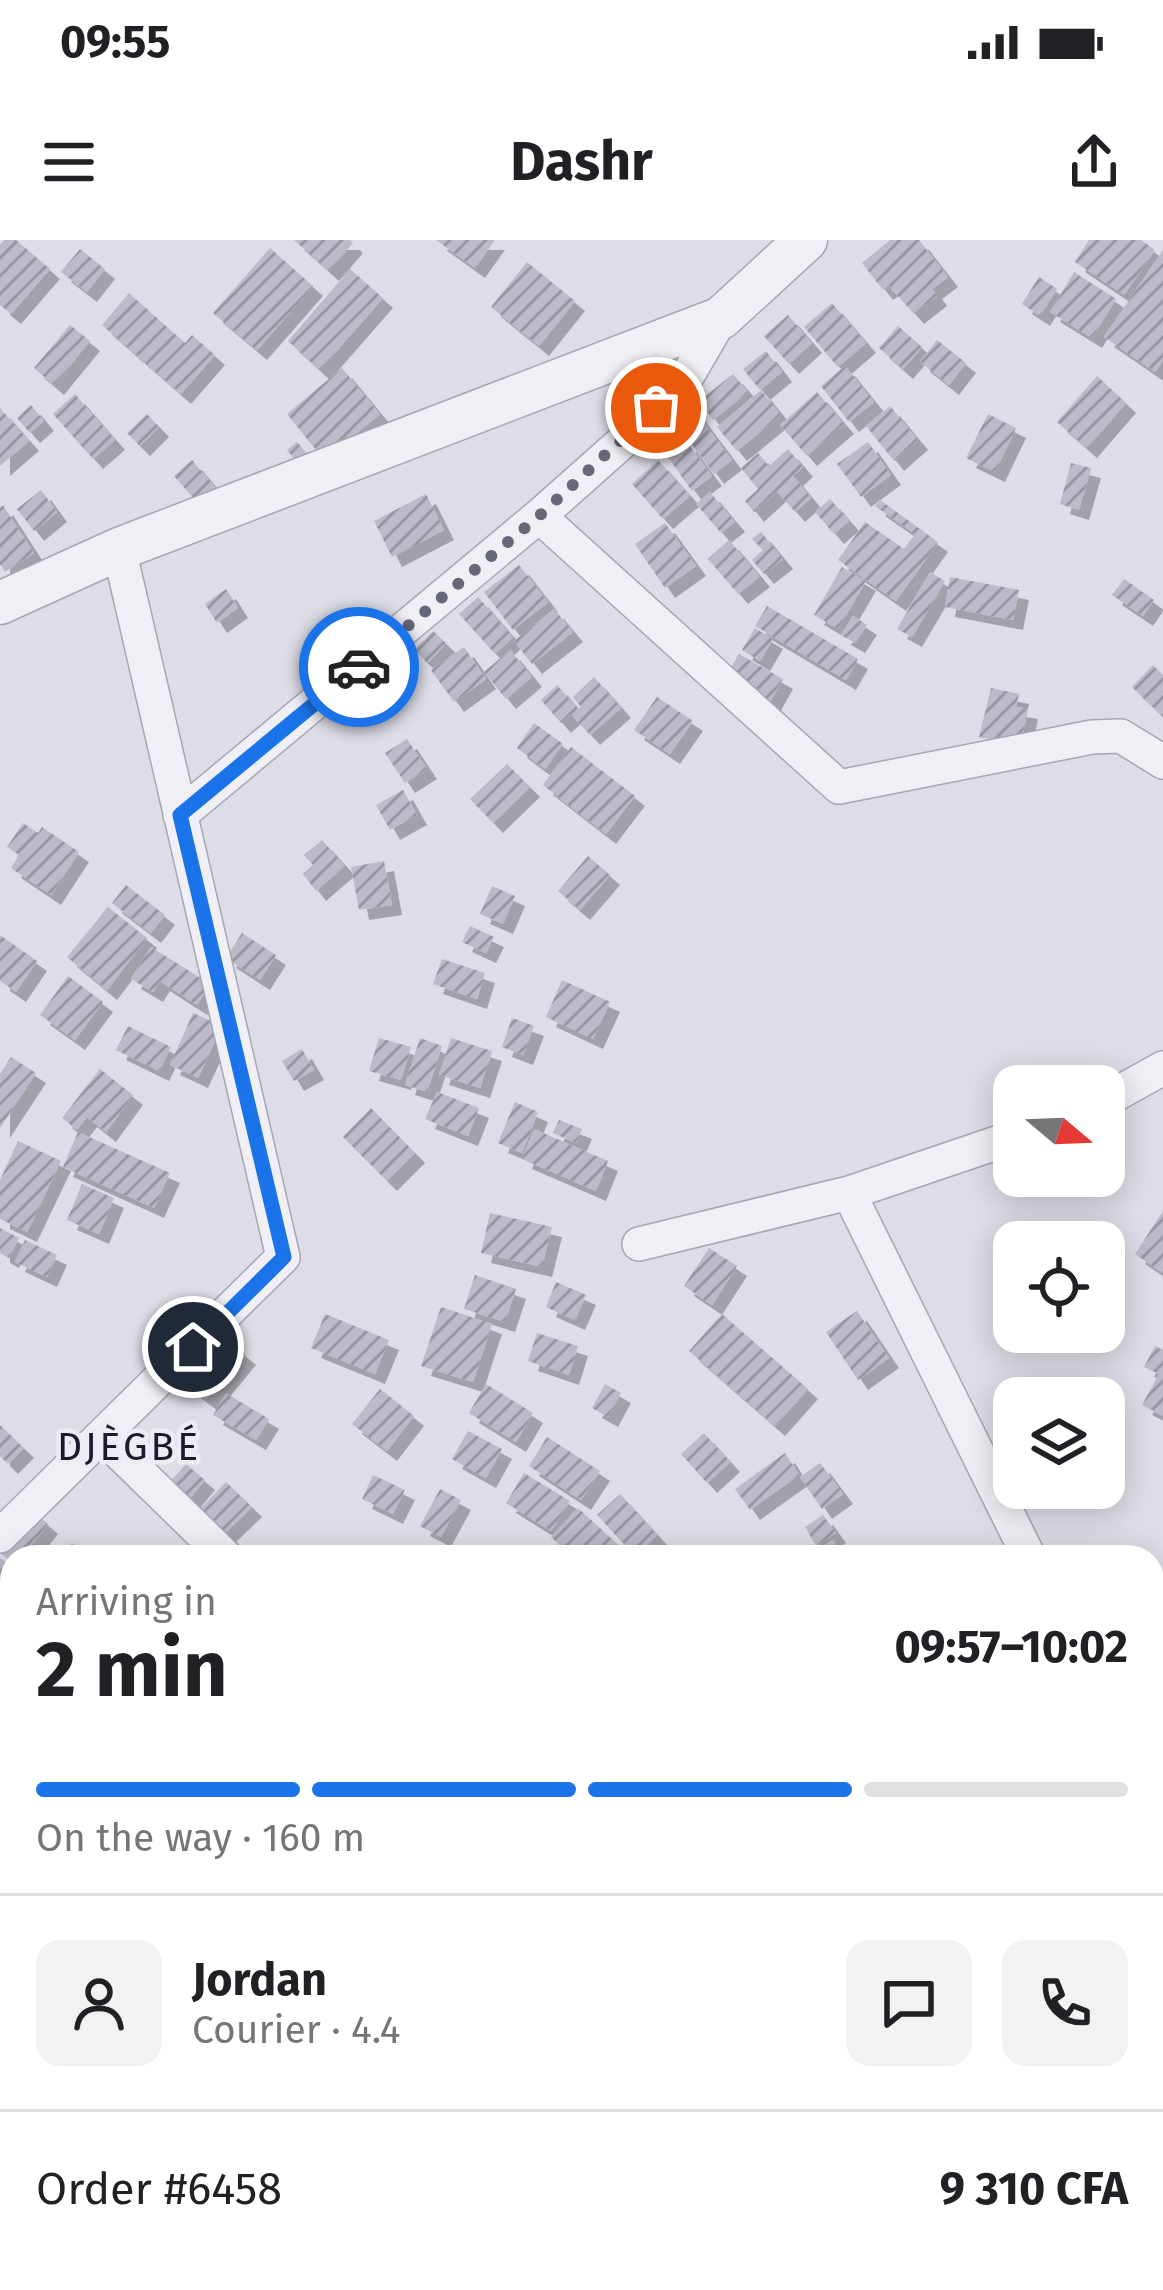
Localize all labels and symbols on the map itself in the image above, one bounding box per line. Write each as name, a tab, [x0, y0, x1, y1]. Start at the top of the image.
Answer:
pin	[605, 357, 707, 459]
courier	[299, 607, 419, 727]
north arrow	[993, 1065, 1125, 1197]
pin	[142, 1296, 244, 1398]
district label: DJÈGBÉ	[57, 1424, 201, 1470]

